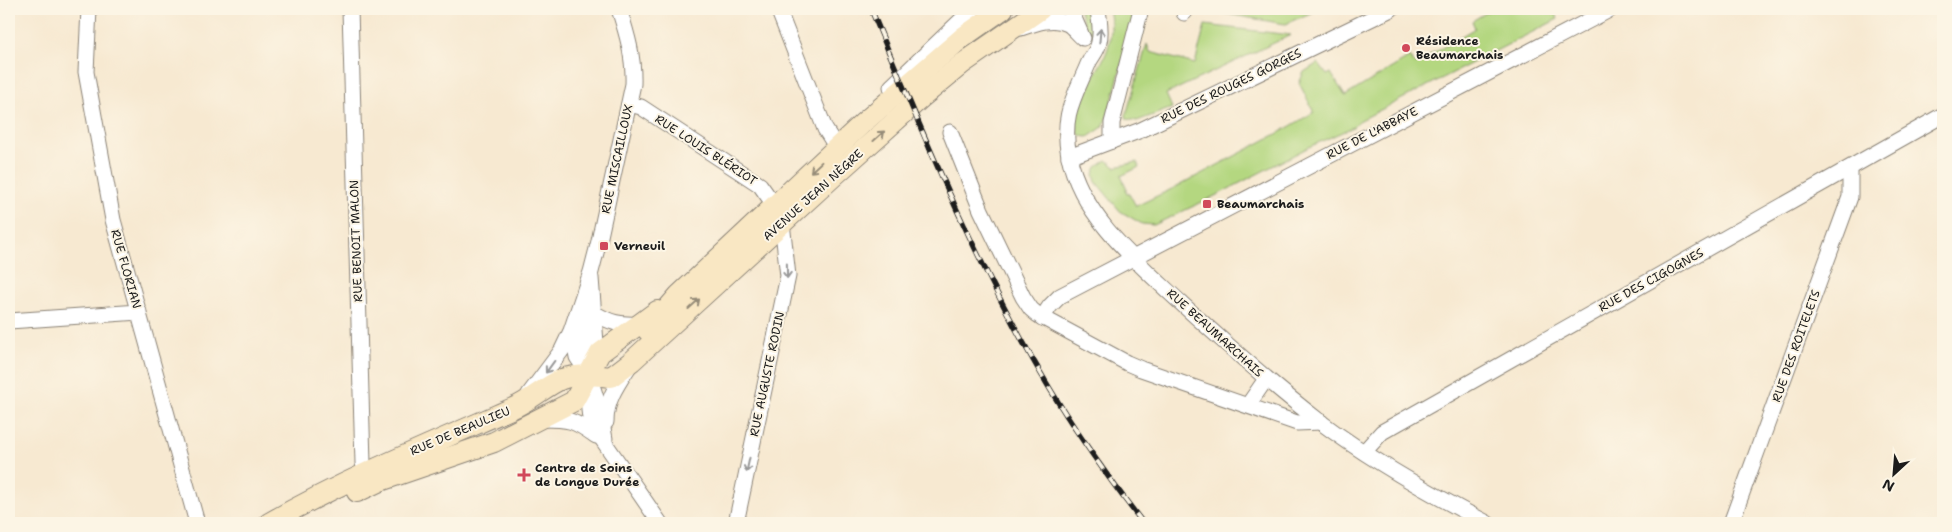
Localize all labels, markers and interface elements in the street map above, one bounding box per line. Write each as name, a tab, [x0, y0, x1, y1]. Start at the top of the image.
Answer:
one-way arrow	[1095, 28, 1104, 44]
place label: Résidence Beaumarchais	[1416, 33, 1503, 63]
marker: Résidence Beaumarchais	[1400, 42, 1412, 54]
street label: RUE DES ROUGES GORGES	[1158, 45, 1304, 127]
street label: RUE MISCAILLOUX	[598, 103, 636, 215]
street label: RUE DE L'ABBAYE	[1324, 103, 1420, 163]
street label: RUE LOUIS BLÉRIOT	[652, 111, 761, 189]
one-way arrow	[872, 130, 885, 142]
street label: AVENUE JEAN NÈGRE	[759, 146, 867, 244]
one-way arrow	[810, 161, 822, 173]
street label: RUE BENOIT MALON	[346, 180, 366, 302]
place label: Beaumarchais	[1217, 196, 1304, 212]
marker: Beaumarchais	[1201, 198, 1213, 210]
street label: RUE FLORIAN	[107, 228, 145, 310]
place label: Verneuil	[614, 238, 665, 254]
marker: Verneuil	[598, 240, 610, 252]
street label: RUE DES CIGOGNES	[1596, 244, 1707, 315]
one-way arrow	[782, 263, 791, 279]
street label: RUE BEAUMARCHAIS	[1163, 285, 1267, 381]
street label: RUE DES ROITELETS	[1768, 287, 1824, 404]
one-way arrow	[687, 298, 700, 310]
street label: RUE AUGUSTE RODIN	[746, 310, 788, 438]
one-way arrow	[545, 360, 555, 374]
street label: RUE DE BEAULIEU	[408, 403, 512, 459]
north arrow	[1870, 450, 1920, 500]
one-way arrow	[743, 456, 752, 472]
place label: Centre de Soins de Longue Durée	[535, 460, 639, 490]
marker: Centre de Soins de Longue Durée	[517, 468, 531, 482]
text: N	[1879, 475, 1897, 496]

